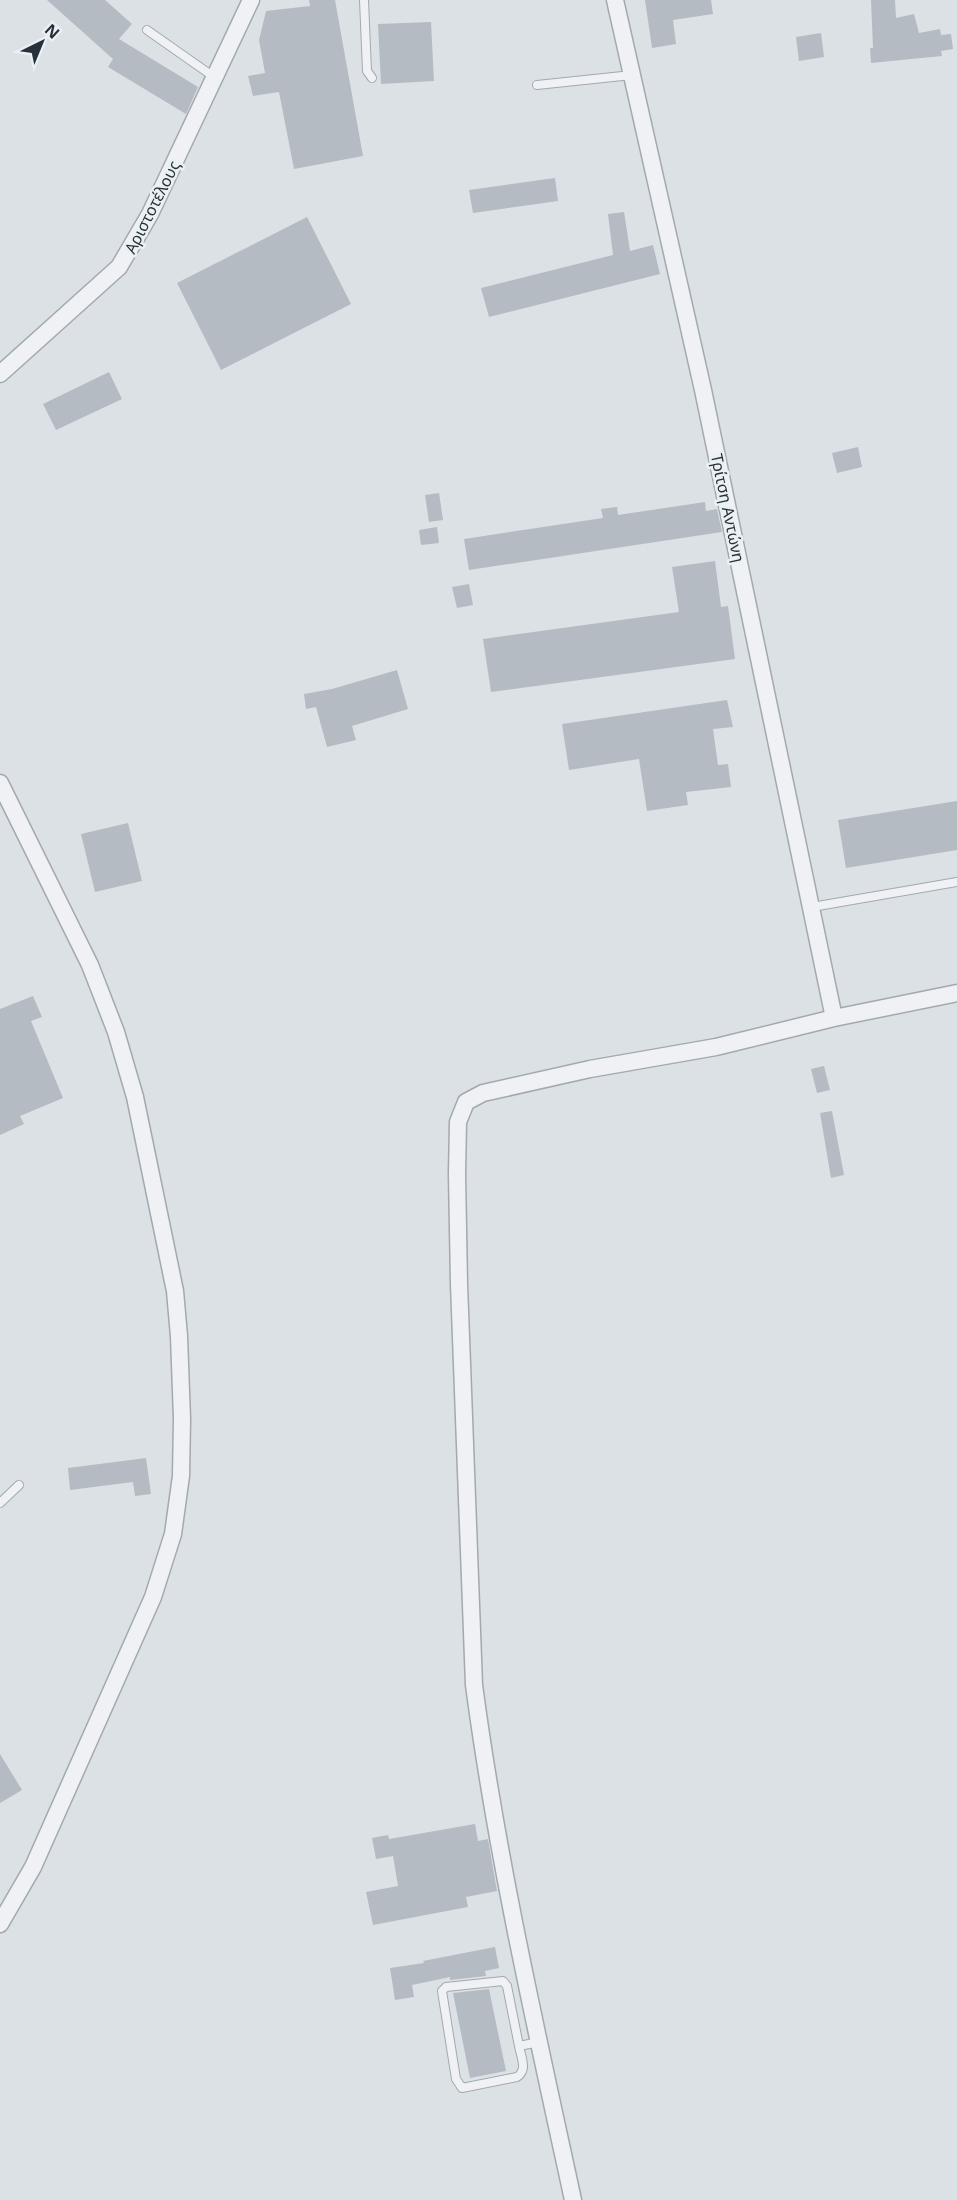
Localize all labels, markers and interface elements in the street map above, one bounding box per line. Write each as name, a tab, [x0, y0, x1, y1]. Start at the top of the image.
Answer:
north arrow	[12, 12, 72, 72]
text: N	[40, 19, 64, 44]
street label: Αριστοτέλους	[119, 156, 185, 257]
street label: Τρίτση Αντώνη	[706, 452, 750, 564]

